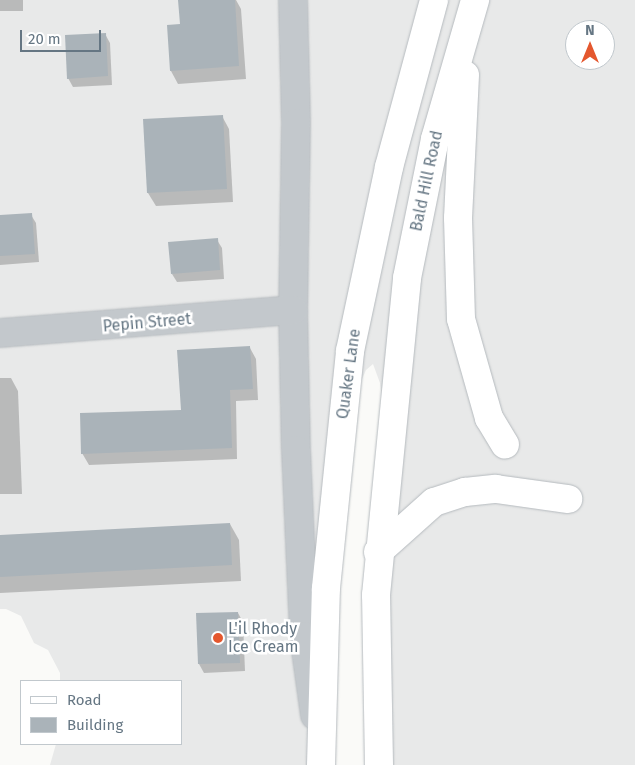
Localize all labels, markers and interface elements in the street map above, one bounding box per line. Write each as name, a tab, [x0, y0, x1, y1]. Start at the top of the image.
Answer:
scale bar	[22, 20, 104, 52]
north arrow	[565, 20, 615, 70]
text: N	[585, 22, 595, 39]
text: 20 m	[28, 30, 61, 48]
street label: Bald Hill Road	[407, 129, 447, 233]
street label: Pepin Street	[102, 310, 192, 336]
street label: Quaker Lane	[333, 328, 365, 420]
place label: L'il Rhody Ice Cream	[228, 619, 298, 657]
marker: L'il Rhody Ice Cream	[212, 632, 224, 644]
legend	[20, 680, 182, 745]
text: Road	[67, 691, 102, 709]
text: Building	[67, 716, 123, 734]

